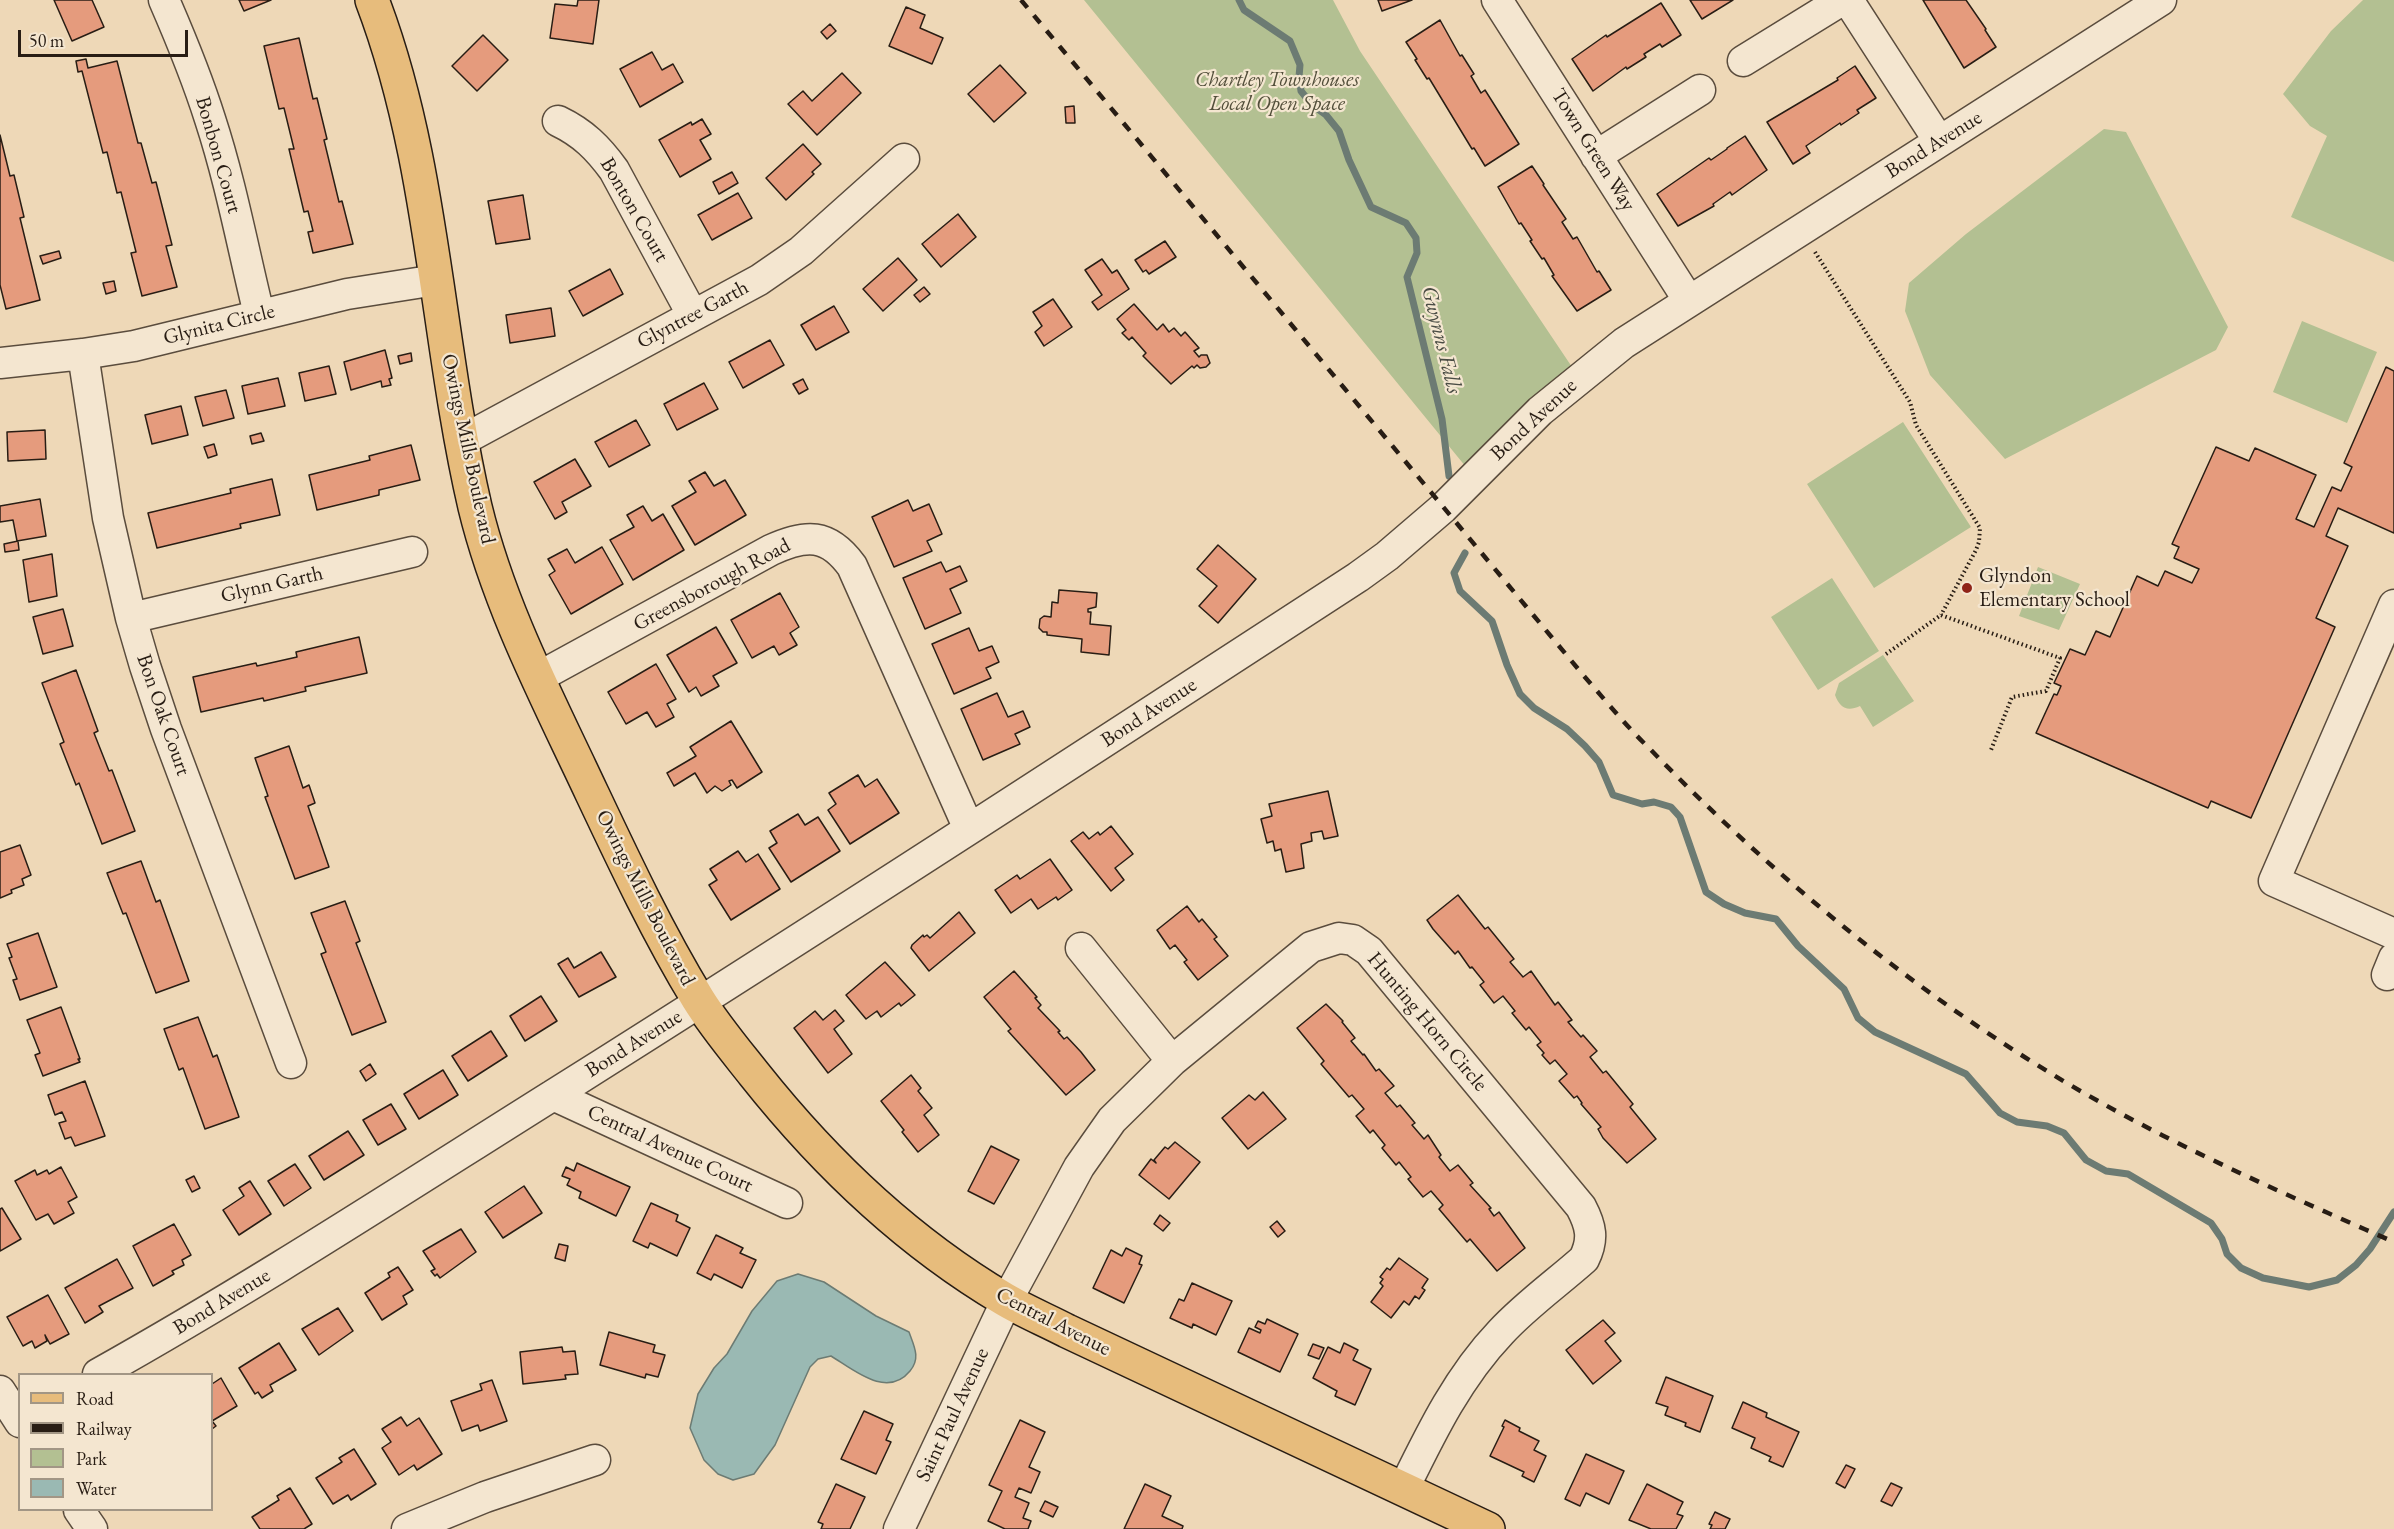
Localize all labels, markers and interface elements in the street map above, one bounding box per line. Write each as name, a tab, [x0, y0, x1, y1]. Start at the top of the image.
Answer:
scale bar	[21, 18, 190, 56]
text: 50 m	[29, 29, 64, 52]
park label: Chartley Townhouses Local Open Space	[1195, 67, 1359, 117]
street label: Town Green Way	[1545, 84, 1641, 216]
street label: Bonbon Court	[189, 94, 247, 216]
street label: Bond Avenue	[1881, 105, 1987, 185]
street label: Bonton Court	[594, 153, 674, 267]
street label: Glyntree Garth	[633, 275, 753, 355]
water label: Gwynns Falls	[1415, 283, 1467, 397]
street label: Glynita Circle	[161, 299, 277, 351]
street label: Owings Mills Boulevard	[436, 352, 500, 546]
street label: Bond Avenue	[1486, 374, 1582, 466]
street label: Greensborough Road	[629, 533, 795, 637]
street label: Glynn Garth	[218, 561, 326, 609]
place label: Glyndon Elementary School	[1979, 563, 2130, 613]
marker: Glyndon Elementary School	[1960, 581, 1974, 595]
street label: Bon Oak Court	[131, 651, 195, 779]
street label: Bond Avenue	[1096, 673, 1202, 753]
street label: Owings Mills Boulevard	[590, 806, 700, 990]
street label: Hunting Horn Circle	[1361, 947, 1493, 1097]
street label: Bond Avenue	[581, 1004, 687, 1084]
street label: Central Avenue Court	[583, 1100, 757, 1198]
street label: Bond Avenue	[169, 1263, 275, 1341]
street label: Central Avenue	[991, 1282, 1115, 1362]
street label: Saint Paul Avenue	[911, 1344, 995, 1486]
legend	[18, 1373, 213, 1511]
text: Road	[76, 1387, 114, 1410]
text: Railway	[76, 1417, 132, 1440]
text: Park	[76, 1447, 107, 1470]
text: Water	[76, 1477, 117, 1500]

